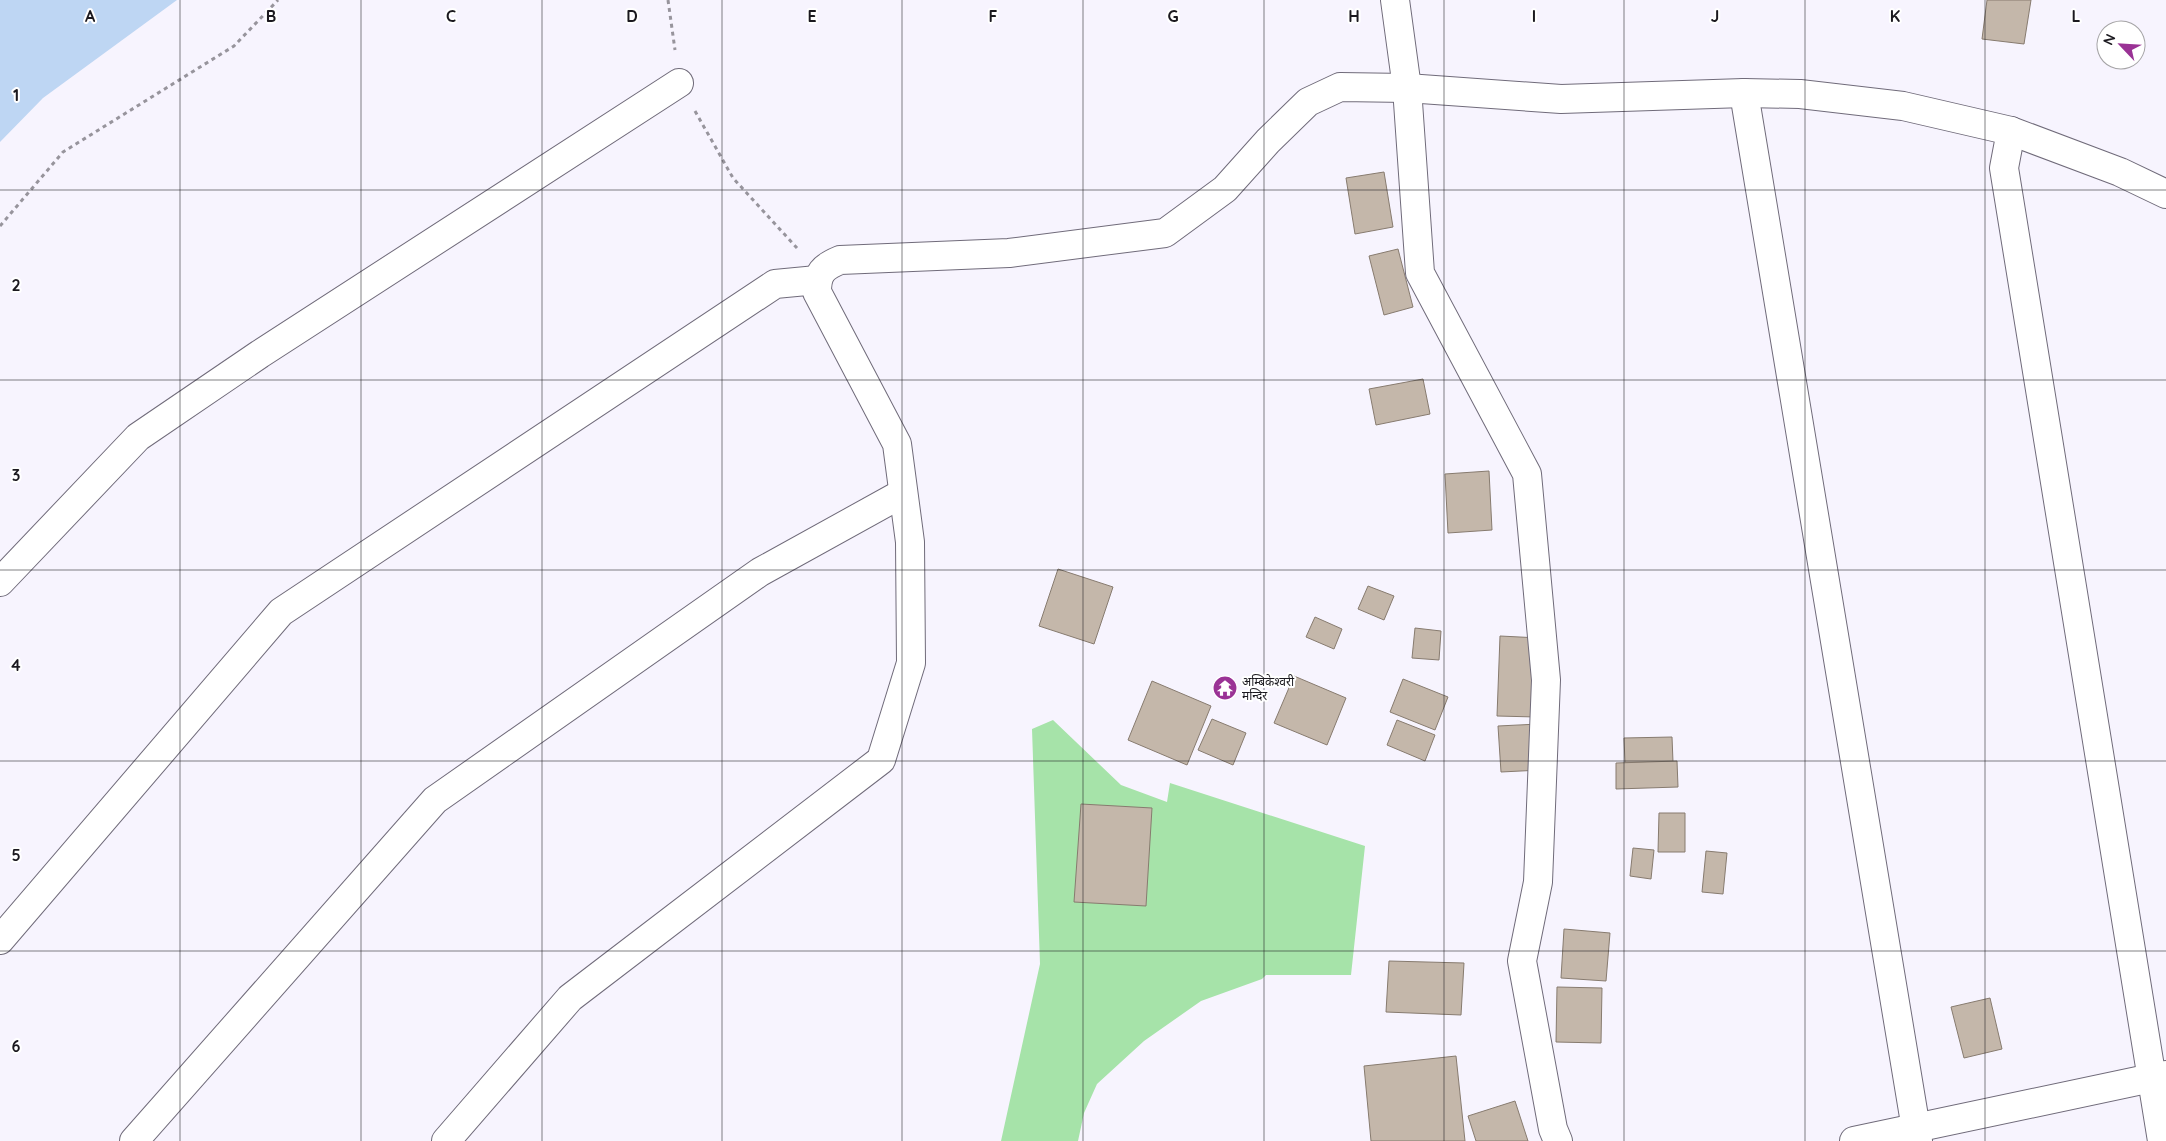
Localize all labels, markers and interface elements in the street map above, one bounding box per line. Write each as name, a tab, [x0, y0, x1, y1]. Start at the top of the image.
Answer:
text: A	[85, 6, 96, 26]
text: B	[266, 6, 276, 26]
text: C	[446, 6, 456, 26]
text: D	[626, 6, 638, 26]
text: E	[807, 6, 817, 26]
text: F	[989, 6, 998, 26]
text: G	[1167, 6, 1179, 26]
text: H	[1348, 6, 1360, 26]
text: I	[1532, 6, 1536, 26]
text: J	[1711, 6, 1719, 26]
text: K	[1890, 6, 1900, 26]
text: L	[2072, 6, 2081, 26]
north arrow	[2096, 20, 2146, 70]
text: N	[2099, 31, 2120, 48]
text: 1	[13, 85, 19, 105]
text: 2	[11, 275, 21, 295]
text: 3	[12, 465, 20, 485]
text: 4	[11, 655, 21, 675]
place label: अम्बिकेश्‍वरी मन्दिर	[1242, 674, 1295, 703]
temple icon: अम्बिकेश्‍वरी मन्दिर	[1212, 675, 1238, 701]
text: 5	[11, 845, 21, 865]
text: 6	[12, 1036, 21, 1056]

